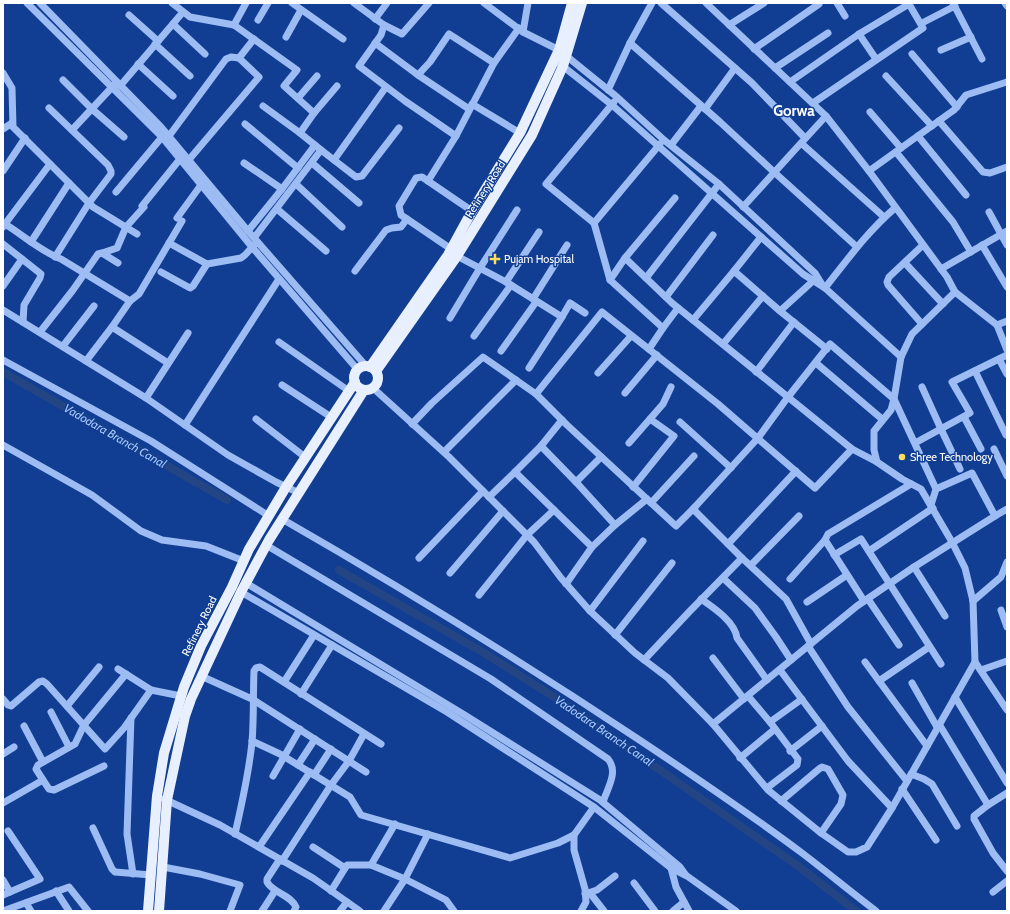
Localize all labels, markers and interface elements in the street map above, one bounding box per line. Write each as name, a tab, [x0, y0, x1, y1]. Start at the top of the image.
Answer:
district label: Gorwa	[773, 102, 815, 120]
street label: Refinery Road	[462, 158, 508, 220]
place label: Pujam Hospital	[504, 252, 574, 266]
marker: Pujam Hospital	[489, 253, 501, 265]
water label: Vadodara Branch Canal	[61, 400, 169, 471]
place label: Shree Technology	[910, 450, 993, 464]
marker: Shree Technology	[897, 452, 907, 462]
street label: Refinery Road	[178, 594, 220, 658]
water label: Vadodara Branch Canal	[552, 692, 657, 769]

